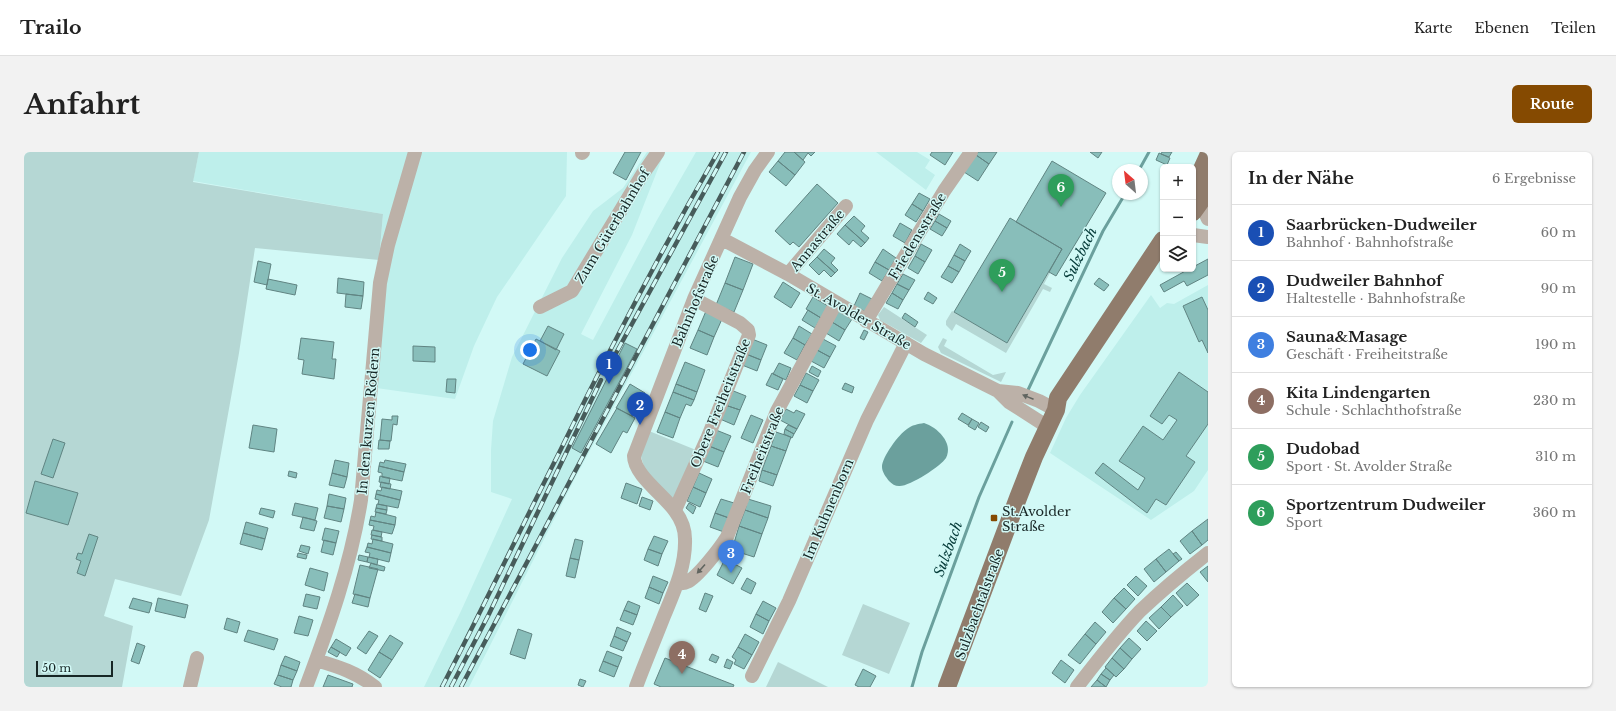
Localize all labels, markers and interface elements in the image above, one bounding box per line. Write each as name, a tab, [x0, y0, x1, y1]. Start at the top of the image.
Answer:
text: Trailo	[20, 16, 82, 39]
text: Karte	[1414, 19, 1453, 37]
text: Ebenen	[1475, 19, 1529, 37]
text: Teilen	[1551, 19, 1596, 37]
button: Route	[1512, 85, 1592, 123]
text: Anfahrt	[24, 87, 140, 122]
street label: Zum Güterbahnhof	[571, 164, 654, 287]
north arrow	[1112, 164, 1148, 200]
map controls	[1160, 164, 1196, 272]
button: +	[1160, 164, 1196, 200]
text: In der Nähe	[1248, 168, 1354, 189]
text: 6 Ergebnisse	[1492, 170, 1576, 187]
pin: 6	[1048, 174, 1074, 207]
street label: Friedensstraße	[885, 190, 950, 283]
button: −	[1160, 200, 1196, 236]
street label: Annastraße	[786, 206, 848, 276]
text: Saarbrücken-Dudweiler	[1286, 215, 1477, 234]
water label: Sulzbach	[1059, 224, 1101, 284]
text: 1	[1258, 224, 1264, 241]
text: 60 m	[1541, 224, 1576, 241]
text: Bahnhof · Bahnhofstraße	[1286, 234, 1453, 251]
button: layers	[1160, 236, 1196, 272]
street label: Bahnhofstraße	[668, 253, 723, 350]
pin: 5	[989, 259, 1015, 292]
text: Dudweiler Bahnhof	[1286, 271, 1443, 290]
street label: St. Avolder Straße	[803, 279, 914, 353]
text: 2	[1257, 280, 1265, 297]
text: 90 m	[1541, 280, 1576, 297]
text: Haltestelle · Bahnhofstraße	[1286, 290, 1466, 307]
text: Sauna&Masage	[1286, 327, 1407, 346]
street label: Obere Freiheitstraße	[687, 336, 754, 470]
text: 3	[1257, 336, 1265, 353]
text: 190 m	[1535, 336, 1576, 353]
your location	[520, 340, 540, 360]
text: Geschäft · Freiheitstraße	[1286, 346, 1448, 363]
street label: In den kurzen Rödern	[354, 347, 383, 495]
pin: 1	[596, 351, 622, 384]
text: Kita Lindengarten	[1286, 383, 1430, 402]
pin: 2	[627, 392, 653, 425]
text: 4	[1257, 392, 1265, 409]
text: 230 m	[1533, 392, 1576, 409]
one-way arrow	[1022, 393, 1034, 399]
text: Schule · Schlachthofstraße	[1286, 402, 1462, 419]
street label: Freiheitstraße	[737, 404, 788, 496]
text: Dudobad	[1286, 439, 1360, 458]
text: 5	[1257, 448, 1265, 465]
text: 310 m	[1535, 448, 1576, 465]
street label: Im Kuhnenborn	[799, 456, 857, 562]
text: Sport · St. Avolder Straße	[1286, 458, 1452, 475]
text: Sportzentrum Dudweiler	[1286, 495, 1486, 514]
place label: St.Avolder Straße	[1002, 503, 1072, 535]
text: 6	[1257, 504, 1265, 521]
text: 360 m	[1533, 504, 1576, 521]
marker: St.Avolder Straße	[989, 513, 999, 523]
text: Sport	[1286, 514, 1323, 531]
water label: Sulzbach	[930, 519, 966, 579]
pin: 3	[718, 540, 744, 573]
street label: Sulzbachtalstraße	[951, 546, 1007, 662]
one-way arrow	[697, 564, 706, 574]
pin: 4	[669, 641, 695, 674]
scale bar	[36, 659, 113, 678]
text: 50 m	[42, 661, 71, 675]

